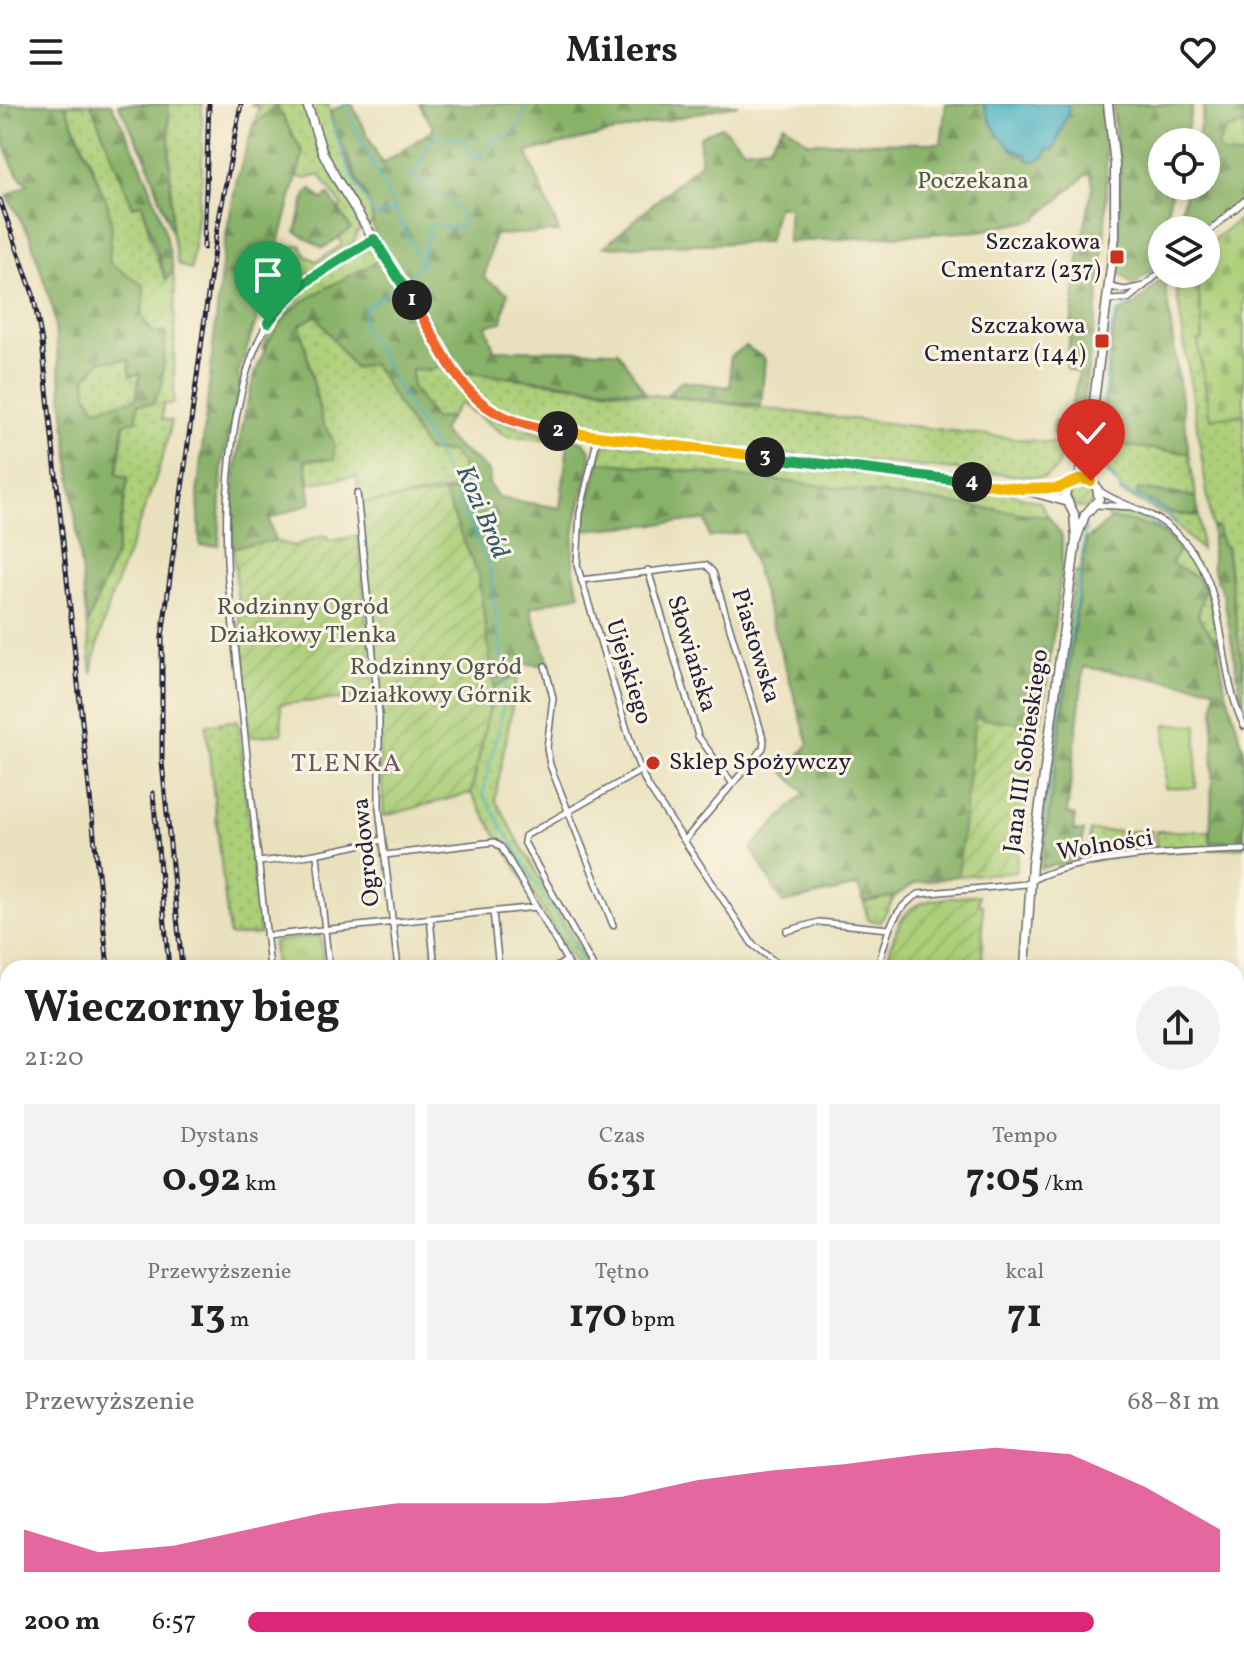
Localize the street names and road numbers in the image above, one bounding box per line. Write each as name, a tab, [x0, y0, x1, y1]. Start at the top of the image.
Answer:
street label: Piastowska	[721, 585, 789, 707]
street label: Słowiańska	[657, 591, 725, 717]
street label: Ujejskiego	[596, 615, 660, 729]
street label: Jana III Sobieskiego	[996, 647, 1058, 855]
street label: Ogrodowa	[344, 796, 390, 908]
street label: Wolności	[1054, 822, 1156, 870]

